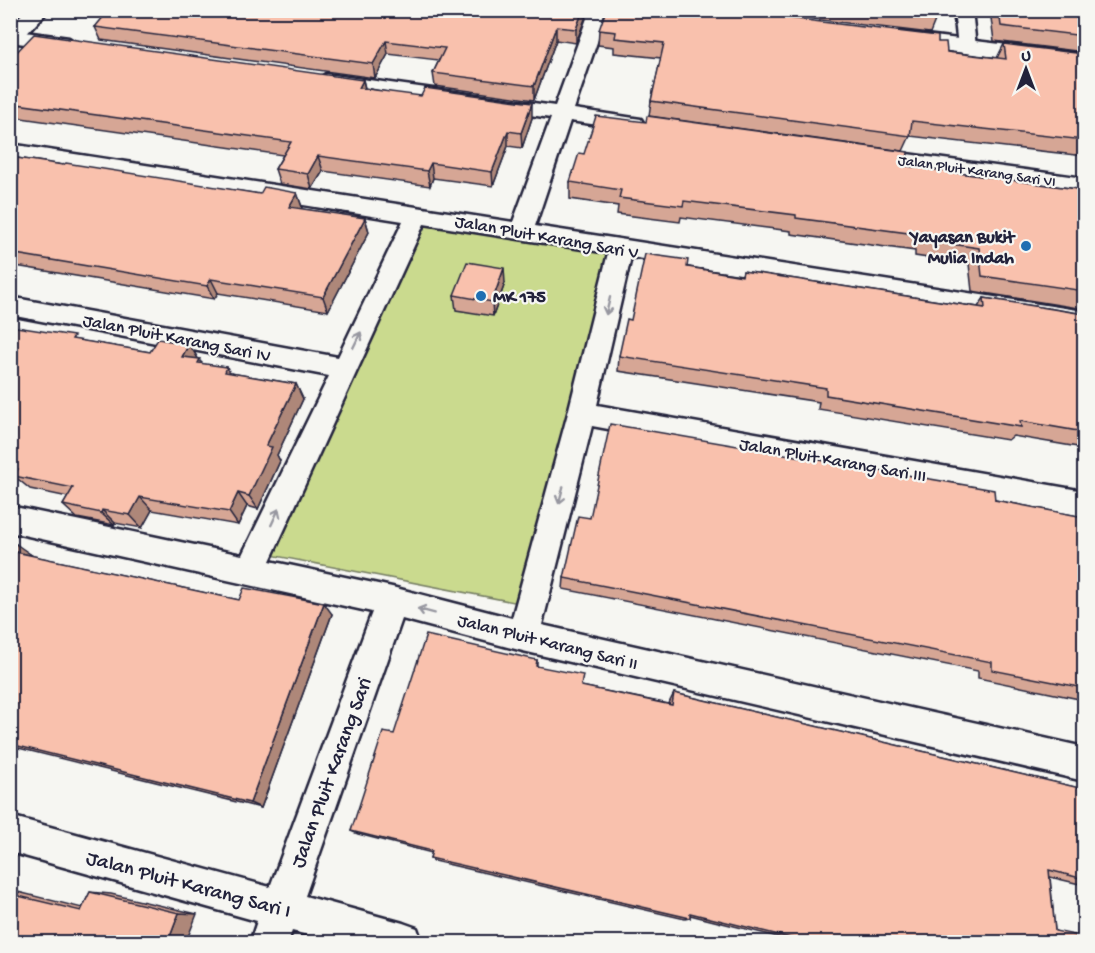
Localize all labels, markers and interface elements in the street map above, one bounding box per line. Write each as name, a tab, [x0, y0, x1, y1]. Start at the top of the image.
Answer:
north arrow	[996, 39, 1056, 99]
text: U	[1021, 48, 1031, 67]
street label: Jalan Pluit Karang Sari VI	[897, 152, 1057, 192]
street label: Jalan Pluit Karang Sari V	[453, 212, 640, 265]
place label: Yayasan Bukit Mulia Indah	[908, 228, 1016, 270]
marker: Yayasan Bukit Mulia Indah	[1019, 239, 1033, 253]
place label: MK 175	[493, 288, 546, 309]
marker: MK 175	[474, 289, 488, 303]
one-way arrow	[601, 296, 613, 315]
street label: Jalan Pluit Karang Sari IV	[81, 311, 272, 368]
one-way arrow	[351, 331, 363, 349]
street label: Jalan Pluit Karang Sari III	[738, 435, 928, 488]
one-way arrow	[554, 485, 566, 504]
one-way arrow	[270, 508, 282, 526]
one-way arrow	[417, 604, 436, 616]
street label: Jalan Pluit Karang Sari II	[455, 611, 640, 676]
street label: Jalan Pluit Karang Sari	[287, 675, 379, 872]
street label: Jalan Pluit Karang Sari I	[83, 847, 293, 926]

